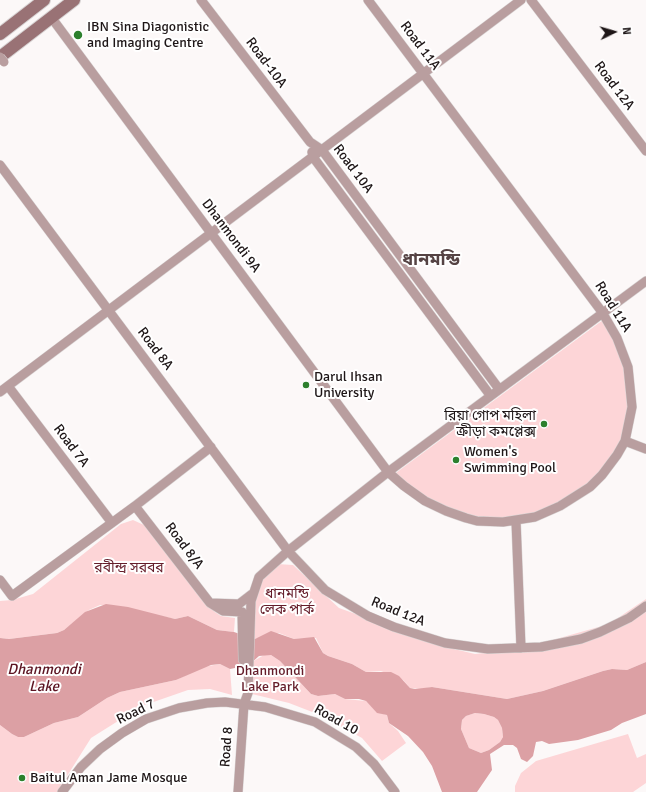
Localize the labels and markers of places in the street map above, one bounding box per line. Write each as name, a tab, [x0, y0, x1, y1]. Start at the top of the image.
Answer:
place label: IBN Sina Diagonistic and Imaging Centre	[87, 19, 209, 52]
marker: IBN Sina Diagonistic and Imaging Centre	[72, 29, 84, 41]
place label: Darul Ihsan University	[314, 369, 383, 402]
marker: Darul Ihsan University	[301, 380, 311, 390]
place label: রিয়া গোপ মহিলা ক্রীড়া কমপ্লেক্স	[444, 408, 536, 440]
marker: রিয়া গোপ মহিলা ক্রীড়া কমপ্লেক্স	[539, 419, 549, 429]
place label: Women's Swimming Pool	[464, 444, 556, 476]
marker: Women's Swimming Pool	[451, 455, 461, 465]
place label: Baitul Aman Jame Mosque	[30, 770, 188, 786]
marker: Baitul Aman Jame Mosque	[17, 773, 27, 783]

